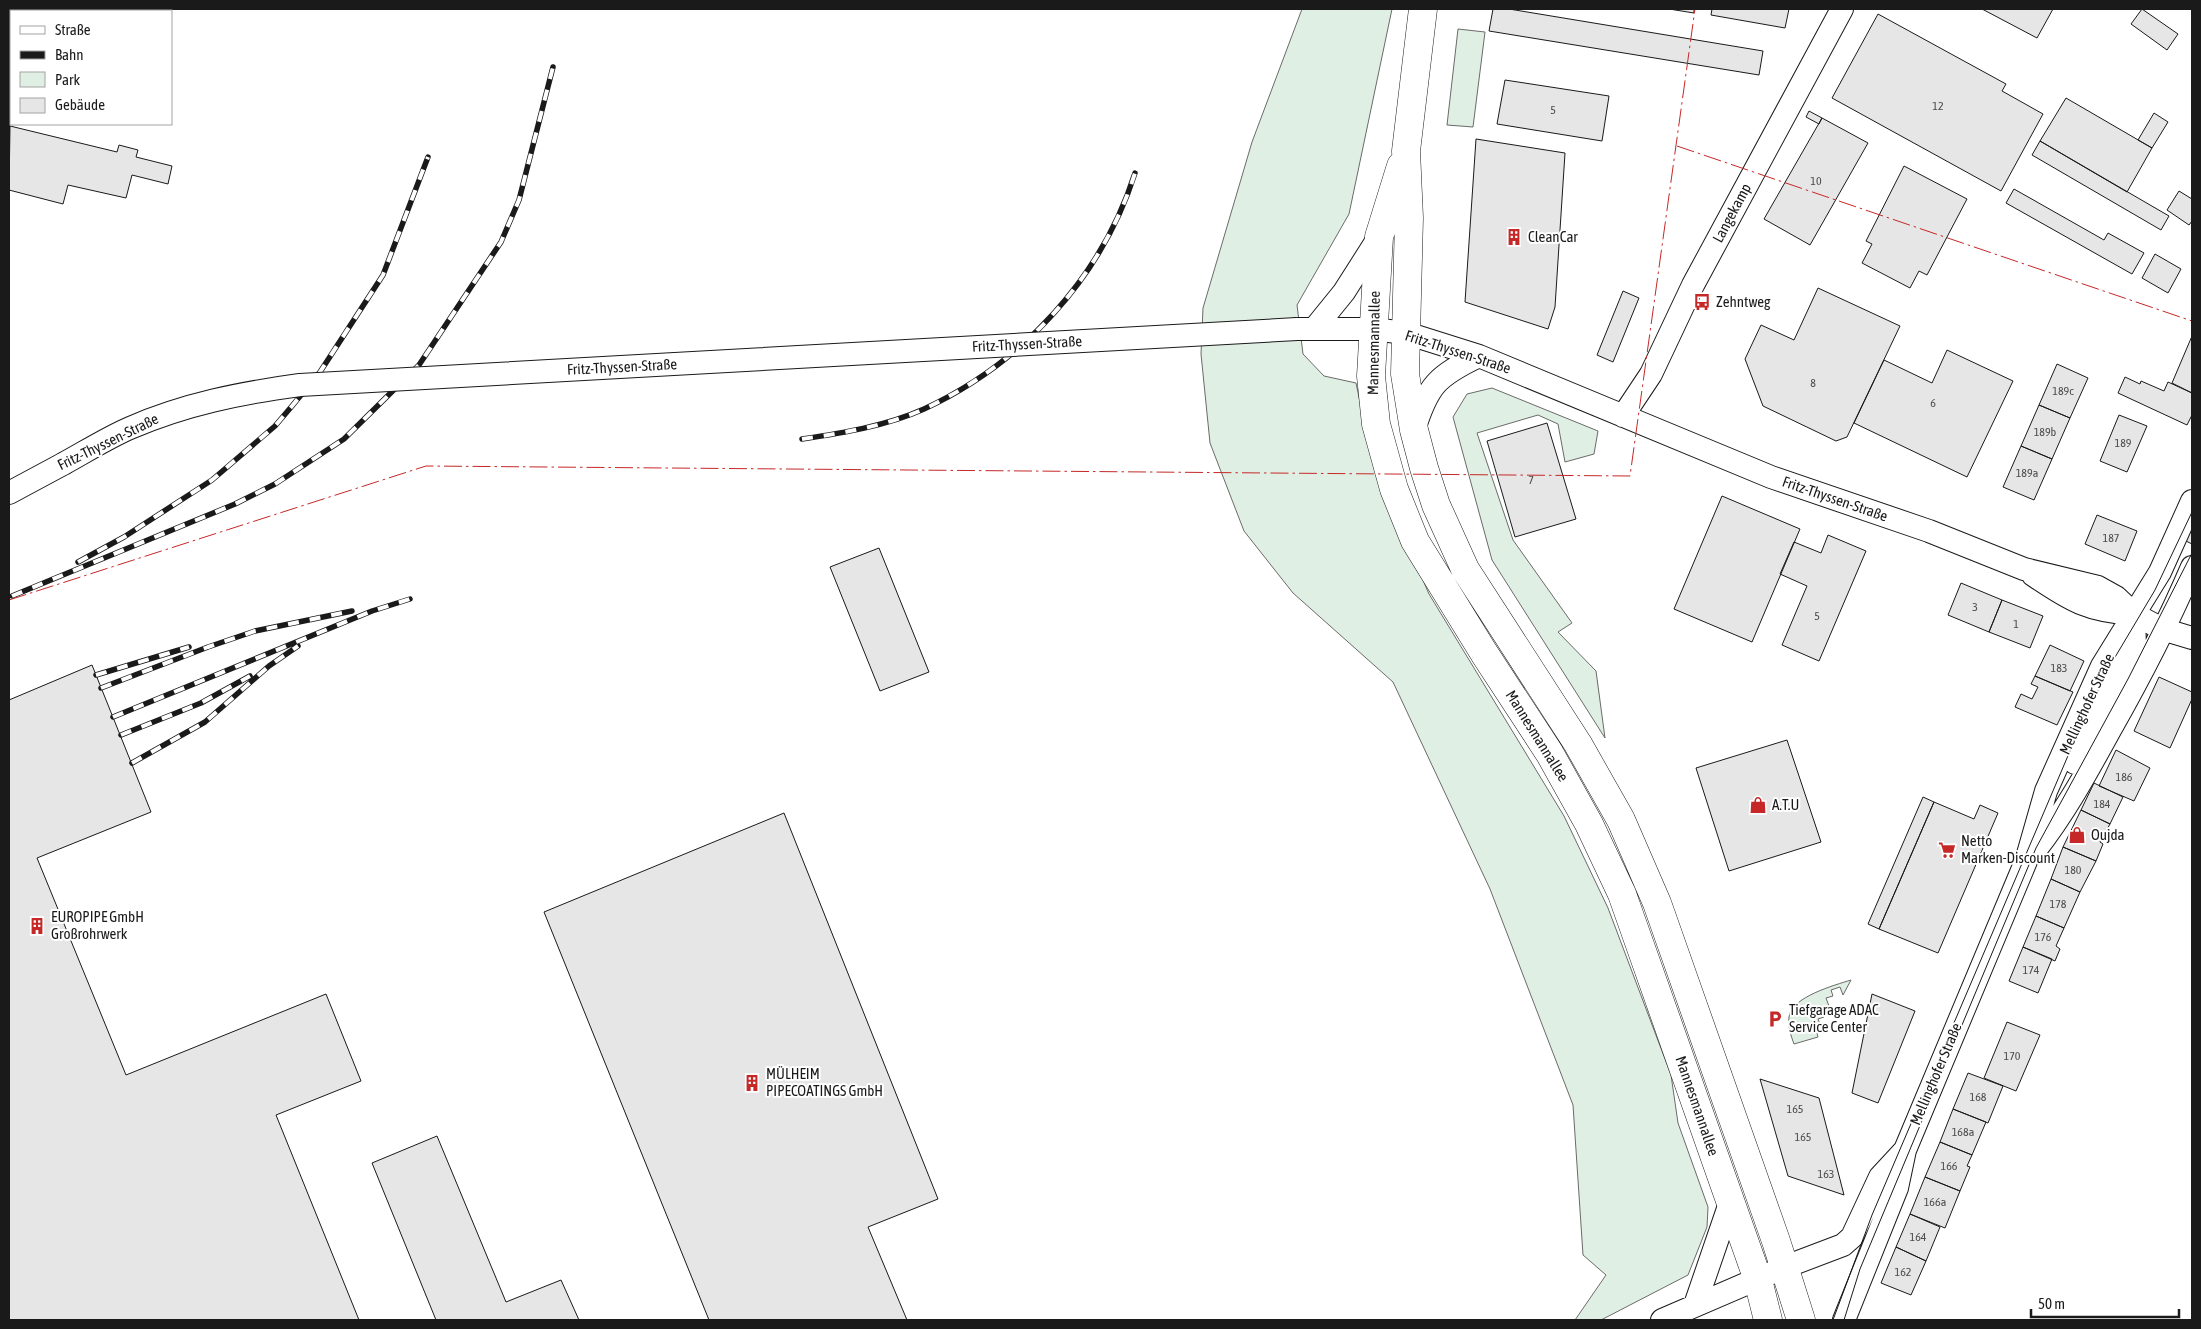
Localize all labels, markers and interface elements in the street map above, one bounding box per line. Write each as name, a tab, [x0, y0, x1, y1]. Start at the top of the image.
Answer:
legend	[10, 10, 172, 125]
text: Straße	[55, 21, 91, 38]
text: Bahn	[55, 46, 84, 63]
text: Park	[55, 71, 80, 88]
text: Gebäude	[55, 96, 105, 113]
house number: 12	[1932, 99, 1944, 113]
house number: 5	[1550, 103, 1556, 117]
house number: 10	[1810, 174, 1822, 188]
street label: Langekamp	[1709, 180, 1754, 245]
building icon: CleanCar	[1504, 227, 1524, 247]
place label: CleanCar	[1528, 228, 1578, 245]
street label: Mannesmannallee	[1364, 290, 1383, 395]
bus stop icon: Zehntweg	[1692, 292, 1712, 312]
place label: Zehntweg	[1716, 293, 1771, 310]
street label: Fritz-Thyssen-Straße	[1403, 326, 1513, 377]
street label: Fritz-Thyssen-Straße	[972, 332, 1083, 355]
street label: Fritz-Thyssen-Straße	[567, 355, 678, 378]
house number: 8	[1810, 376, 1816, 390]
house number: 189c	[2052, 384, 2074, 398]
house number: 6	[1930, 396, 1936, 410]
street label: Fritz-Thyssen-Straße	[55, 410, 161, 473]
house number: 189b	[2034, 425, 2057, 439]
house number: 189	[2115, 436, 2132, 450]
house number: 189a	[2016, 466, 2038, 480]
house number: 7	[1528, 473, 1534, 487]
street label: Fritz-Thyssen-Straße	[1780, 473, 1890, 525]
house number: 187	[2103, 531, 2120, 545]
house number: 3	[1972, 600, 1978, 614]
house number: 5	[1814, 609, 1820, 623]
house number: 1	[2013, 617, 2019, 631]
street label: Mellinghofer Straße	[2056, 650, 2117, 757]
house number: 183	[2051, 661, 2067, 675]
street label: Mannesmannallee	[1503, 687, 1572, 785]
house number: 186	[2116, 770, 2133, 784]
shop icon: A.T.U	[1748, 795, 1768, 815]
place label: A.T.U	[1772, 796, 1799, 813]
house number: 184	[2094, 797, 2111, 811]
shop icon: Oujda	[2067, 825, 2087, 845]
place label: Oujda	[2091, 826, 2125, 843]
place label: Netto Marken-Discount	[1961, 832, 2055, 866]
supermarket icon: Netto Marken-Discount	[1937, 840, 1957, 860]
house number: 180	[2065, 863, 2082, 877]
house number: 178	[2050, 897, 2067, 911]
place label: EUROPIPE GmbH Großrohrwerk	[51, 908, 144, 942]
building icon: EUROPIPE GmbH Großrohrwerk	[27, 916, 47, 936]
house number: 176	[2035, 930, 2052, 944]
house number: 174	[2023, 963, 2040, 977]
place label: Tiefgarage ADAC Service Center	[1789, 1001, 1879, 1035]
parking icon: Tiefgarage ADAC Service Center	[1765, 1009, 1785, 1029]
street label: Mellinghofer Straße	[1906, 1020, 1965, 1127]
house number: 170	[2004, 1049, 2021, 1063]
street label: Mannesmannallee	[1672, 1054, 1723, 1158]
place label: MÜLHEIM PIPECOATINGS GmbH	[766, 1065, 883, 1099]
building icon: MÜLHEIM PIPECOATINGS GmbH	[742, 1073, 762, 1093]
house number: 168	[1970, 1090, 1987, 1104]
house number: 165	[1787, 1102, 1803, 1116]
house number: 168a	[1952, 1125, 1974, 1139]
house number: 165	[1795, 1130, 1811, 1144]
house number: 166	[1941, 1159, 1958, 1173]
house number: 163	[1818, 1167, 1834, 1181]
house number: 166a	[1924, 1195, 1946, 1209]
house number: 164	[1910, 1230, 1927, 1244]
house number: 162	[1895, 1265, 1911, 1279]
scale bar	[2031, 1286, 2178, 1318]
text: 50 m	[2038, 1295, 2065, 1312]

